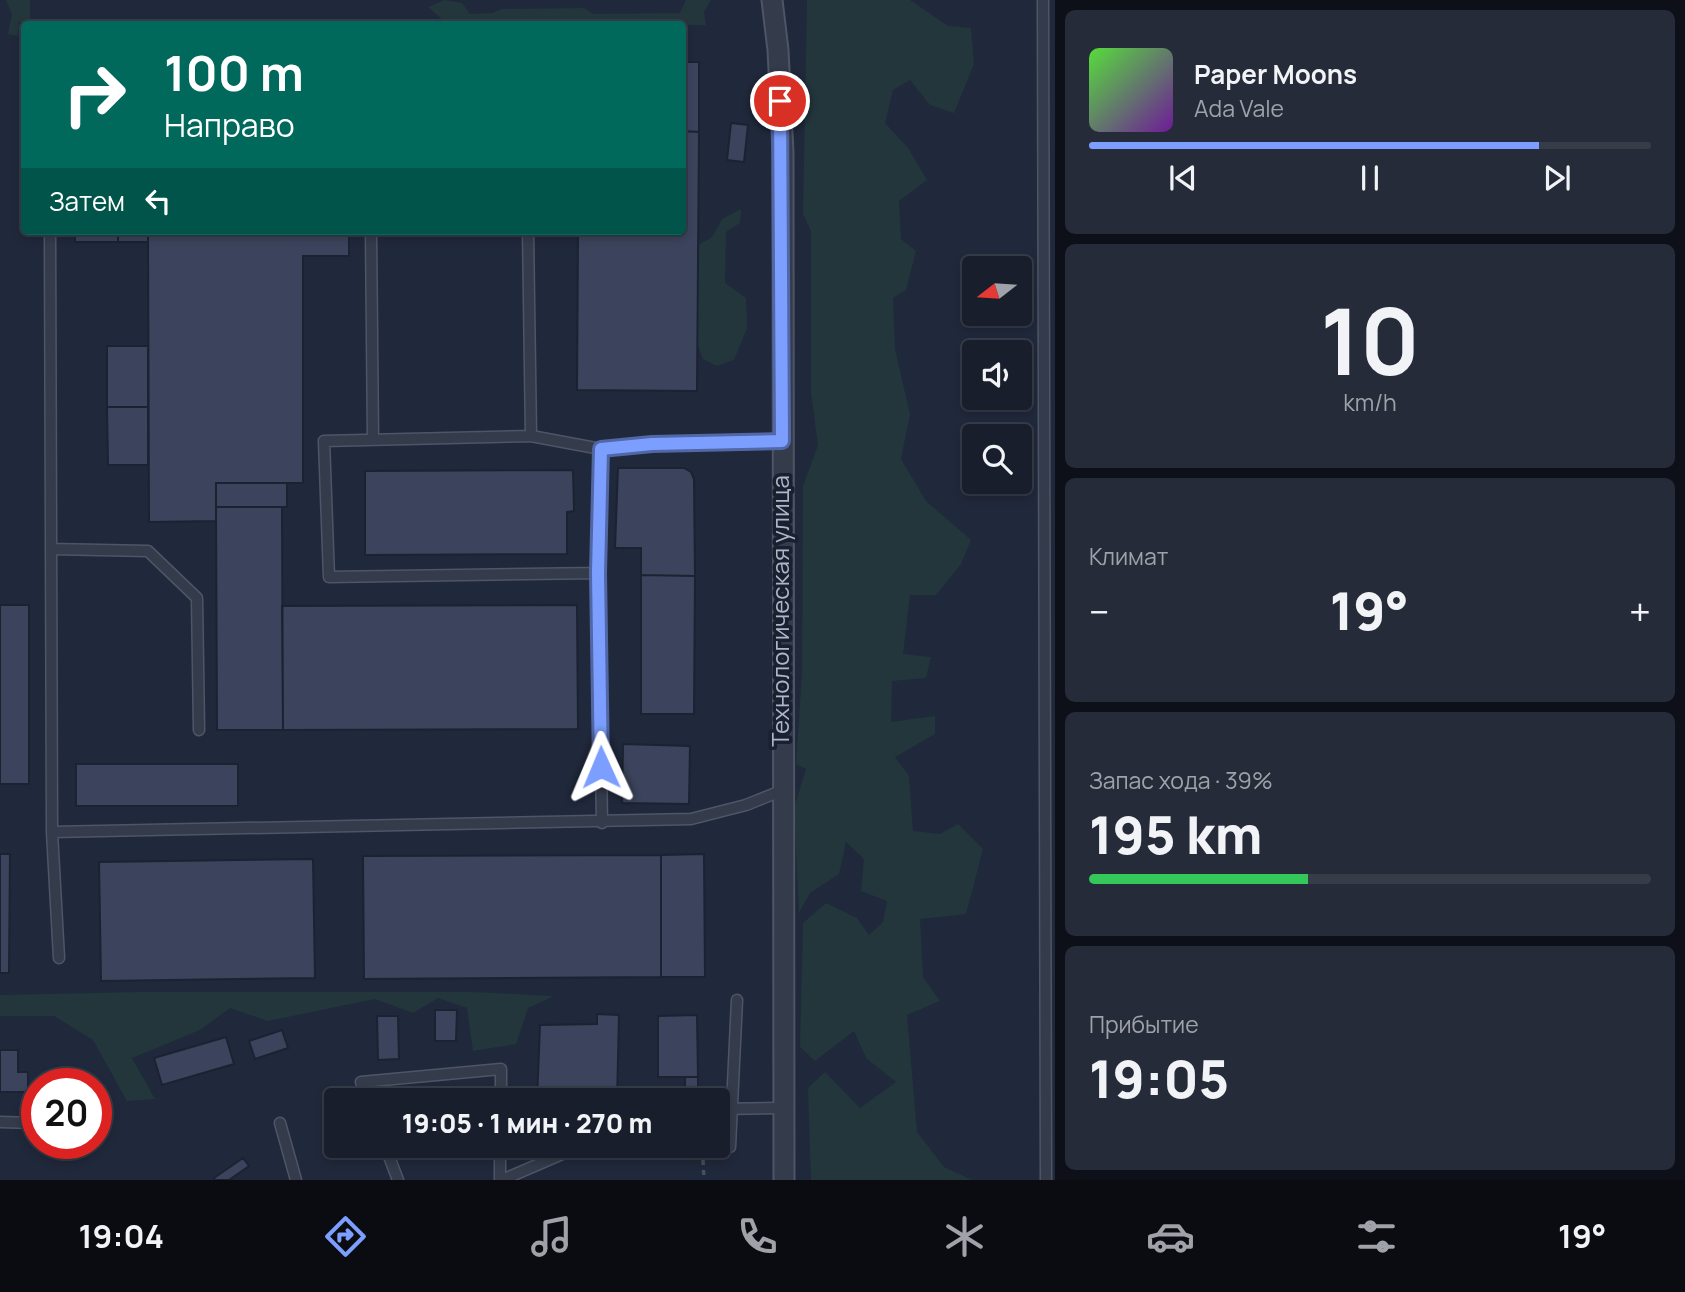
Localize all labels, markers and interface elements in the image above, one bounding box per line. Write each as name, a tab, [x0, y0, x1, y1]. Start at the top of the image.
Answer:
text: 100 m	[164, 39, 304, 106]
icon: right	[49, 49, 140, 140]
text: Paper Moons	[1194, 56, 1357, 92]
pin	[750, 71, 810, 131]
icon: arrive	[761, 82, 799, 120]
text: Ada Vale	[1194, 92, 1284, 124]
text: Направо	[164, 103, 295, 147]
icon: previous	[1164, 159, 1202, 197]
icon: pause	[1351, 159, 1389, 197]
icon: next	[1538, 159, 1576, 197]
icon: left	[139, 182, 177, 220]
text: Затем	[49, 183, 125, 219]
north arrow	[962, 256, 1032, 326]
map controls	[962, 256, 1032, 494]
text: 10	[1320, 278, 1420, 402]
button: sound	[962, 340, 1032, 410]
text: km/h	[1343, 386, 1397, 418]
button: search	[962, 424, 1032, 494]
street label: Технологическая улица	[763, 475, 796, 747]
text: Климат	[1089, 540, 1168, 572]
text: 19°	[1330, 575, 1409, 646]
text: −	[1089, 585, 1110, 637]
text: +	[1629, 585, 1651, 637]
position arrow	[564, 730, 638, 804]
text: Запас хода · 39%	[1089, 764, 1273, 796]
text: 195 km	[1089, 799, 1262, 870]
text: Прибытие	[1089, 1008, 1199, 1040]
text: 19:05	[1089, 1043, 1229, 1114]
speed limit sign: 20	[21, 1068, 112, 1159]
text: 19:05 · 1 мин · 270 m	[402, 1105, 652, 1141]
icon: directions	[321, 1212, 370, 1261]
icon: music	[527, 1212, 576, 1261]
icon: phone	[733, 1212, 782, 1261]
icon: climate	[940, 1212, 989, 1261]
icon: car	[1146, 1212, 1195, 1261]
icon: filters	[1352, 1212, 1401, 1261]
text: 19:04	[79, 1214, 164, 1258]
text: 19°	[1558, 1214, 1606, 1258]

